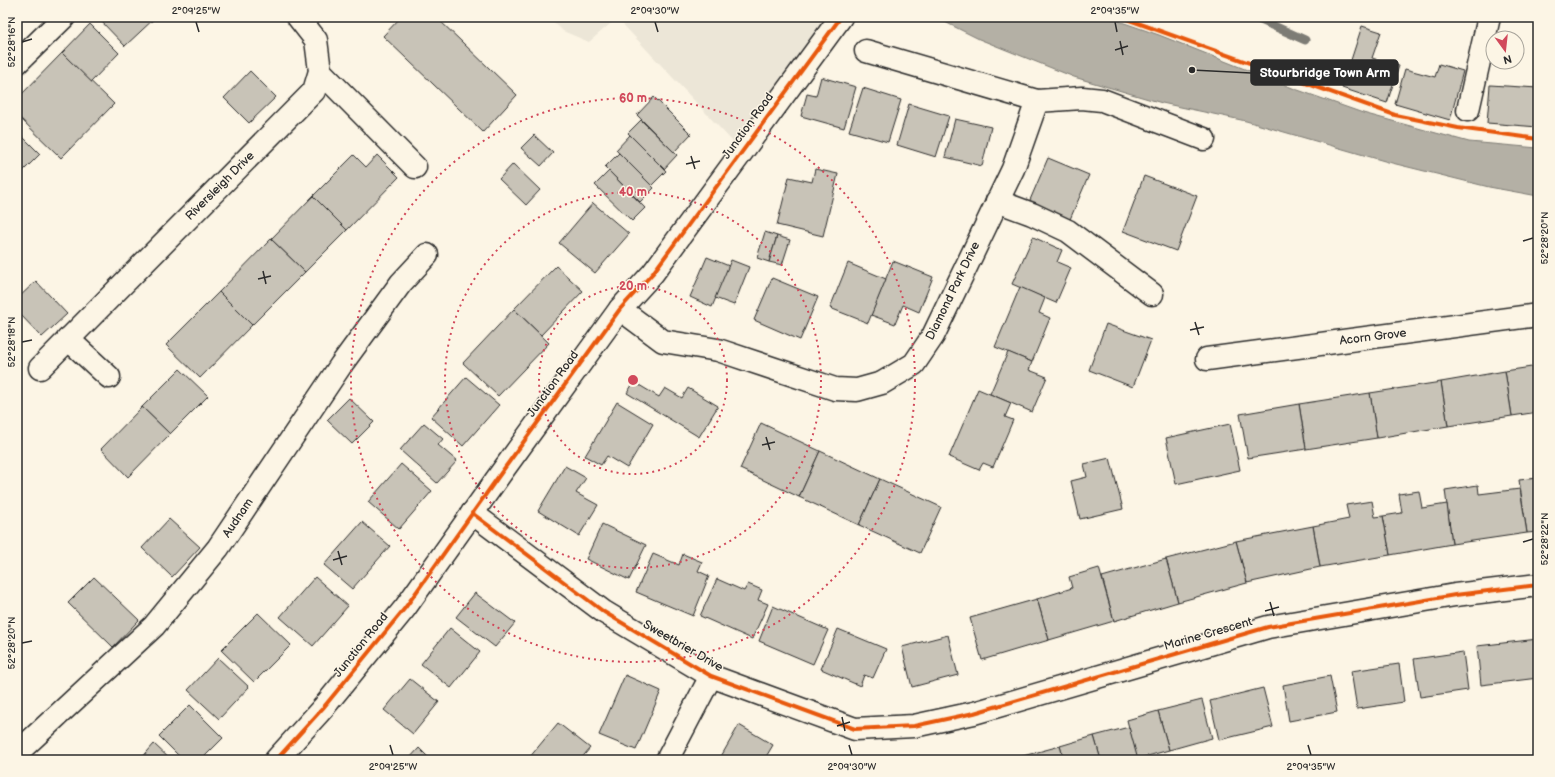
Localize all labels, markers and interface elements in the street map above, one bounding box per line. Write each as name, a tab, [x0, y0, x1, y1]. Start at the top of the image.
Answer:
text: 2°09'25"W	[172, 5, 220, 17]
text: 2°09'30"W	[631, 5, 679, 17]
text: 2°09'35"W	[1091, 5, 1139, 17]
text: 52°28'16"N	[6, 16, 18, 68]
north arrow	[1485, 30, 1525, 70]
text: N	[1502, 52, 1513, 67]
callout: Stourbridge Town Arm	[1251, 60, 1398, 85]
text: Stourbridge Town Arm	[1260, 65, 1390, 81]
street label: Junction Road	[719, 90, 777, 162]
text: 60 m	[619, 91, 647, 106]
street label: Riversleigh Drive	[182, 148, 258, 224]
text: 40 m	[619, 185, 647, 200]
text: 52°28'20"N	[1539, 212, 1551, 264]
street label: Diamond Park Drive	[923, 239, 983, 343]
text: 20 m	[619, 279, 647, 294]
text: 52°28'18"N	[6, 317, 18, 367]
street label: Acorn Grove	[1339, 325, 1407, 349]
street label: Junction Road	[524, 348, 582, 420]
centre of rings	[626, 373, 640, 387]
street label: Audnam	[219, 495, 257, 541]
text: 52°28'22"N	[1539, 513, 1551, 565]
street label: Junction Road	[330, 610, 392, 680]
street label: Marine Crescent	[1162, 614, 1254, 654]
text: 52°28'20"N	[6, 617, 18, 669]
street label: Sweetbrier Drive	[640, 617, 726, 675]
text: 2°09'25"W	[369, 761, 417, 773]
text: 2°09'30"W	[828, 761, 876, 773]
text: 2°09'35"W	[1287, 761, 1335, 773]

